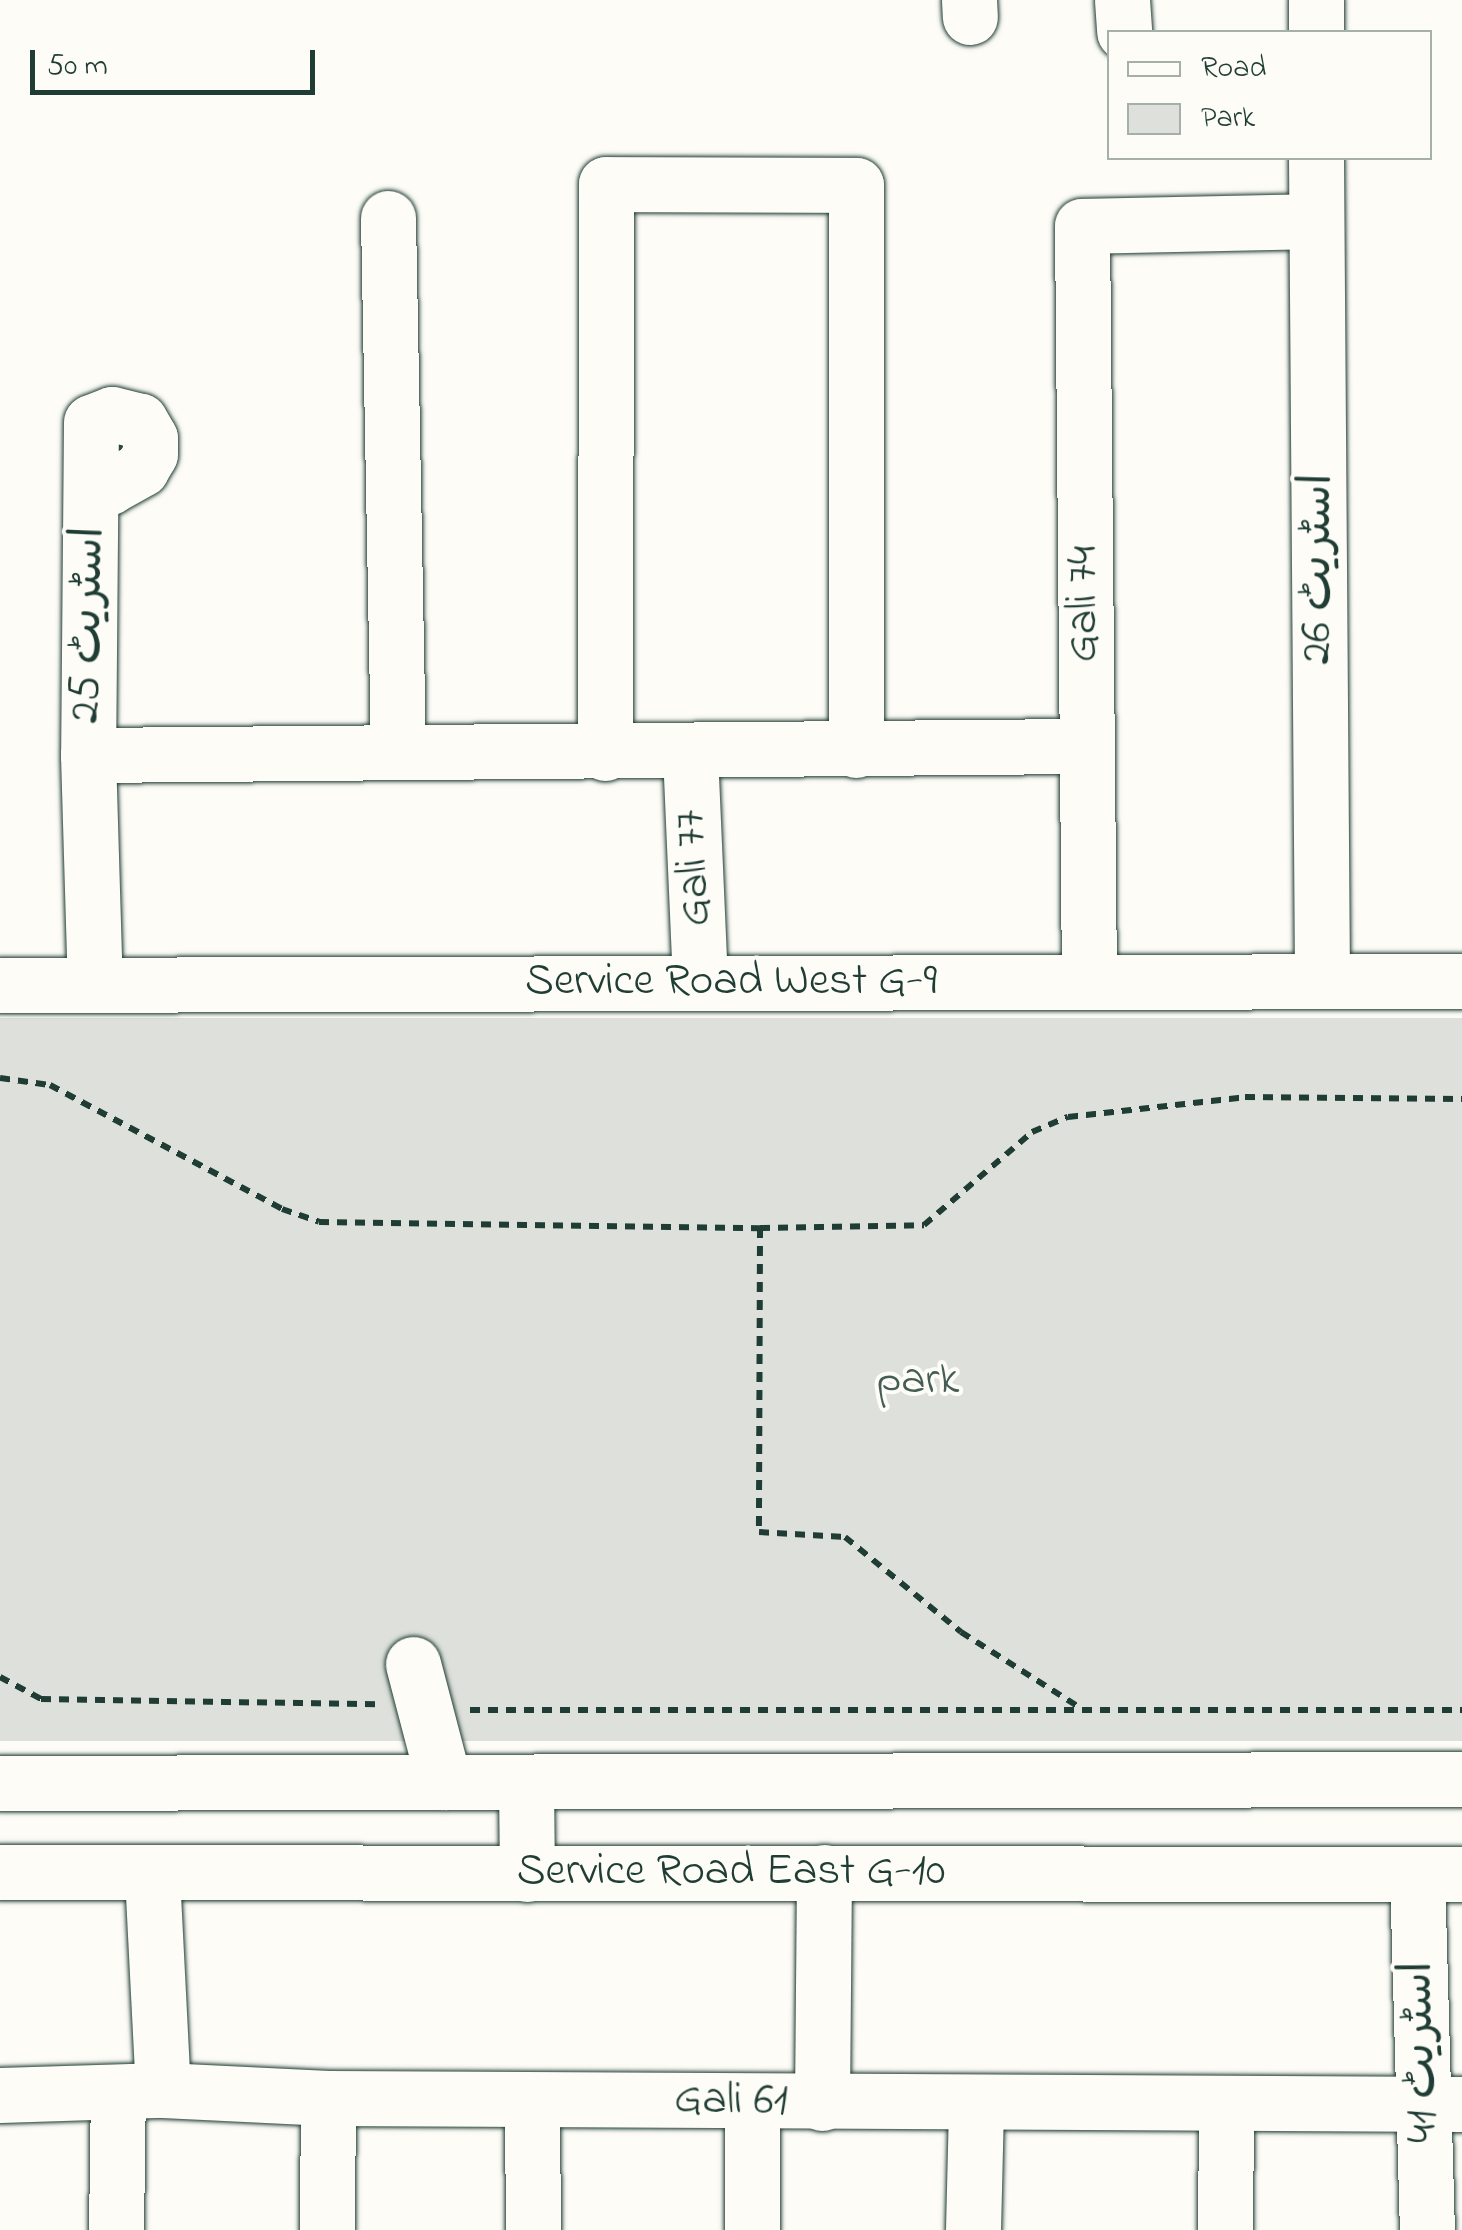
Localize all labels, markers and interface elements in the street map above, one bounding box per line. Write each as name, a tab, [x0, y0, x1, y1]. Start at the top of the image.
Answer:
scale bar	[35, 30, 320, 92]
legend	[1107, 30, 1432, 160]
text: 50 m	[47, 45, 108, 89]
text: Road	[1201, 47, 1266, 91]
text: Park	[1201, 97, 1255, 141]
street label: اسٹریٹ 26	[1292, 474, 1346, 664]
street label: اسٹریٹ 25	[60, 526, 118, 724]
street label: Gali 74	[1058, 546, 1112, 662]
street label: Gali 77	[665, 808, 725, 928]
street label: Service Road West G-9	[525, 956, 937, 1010]
park label: park	[877, 1355, 959, 1409]
street label: Service Road East G-10	[517, 1846, 945, 1900]
street label: اسٹریٹ 41	[1392, 1960, 1452, 2144]
street label: Gali 61	[674, 2074, 788, 2130]

